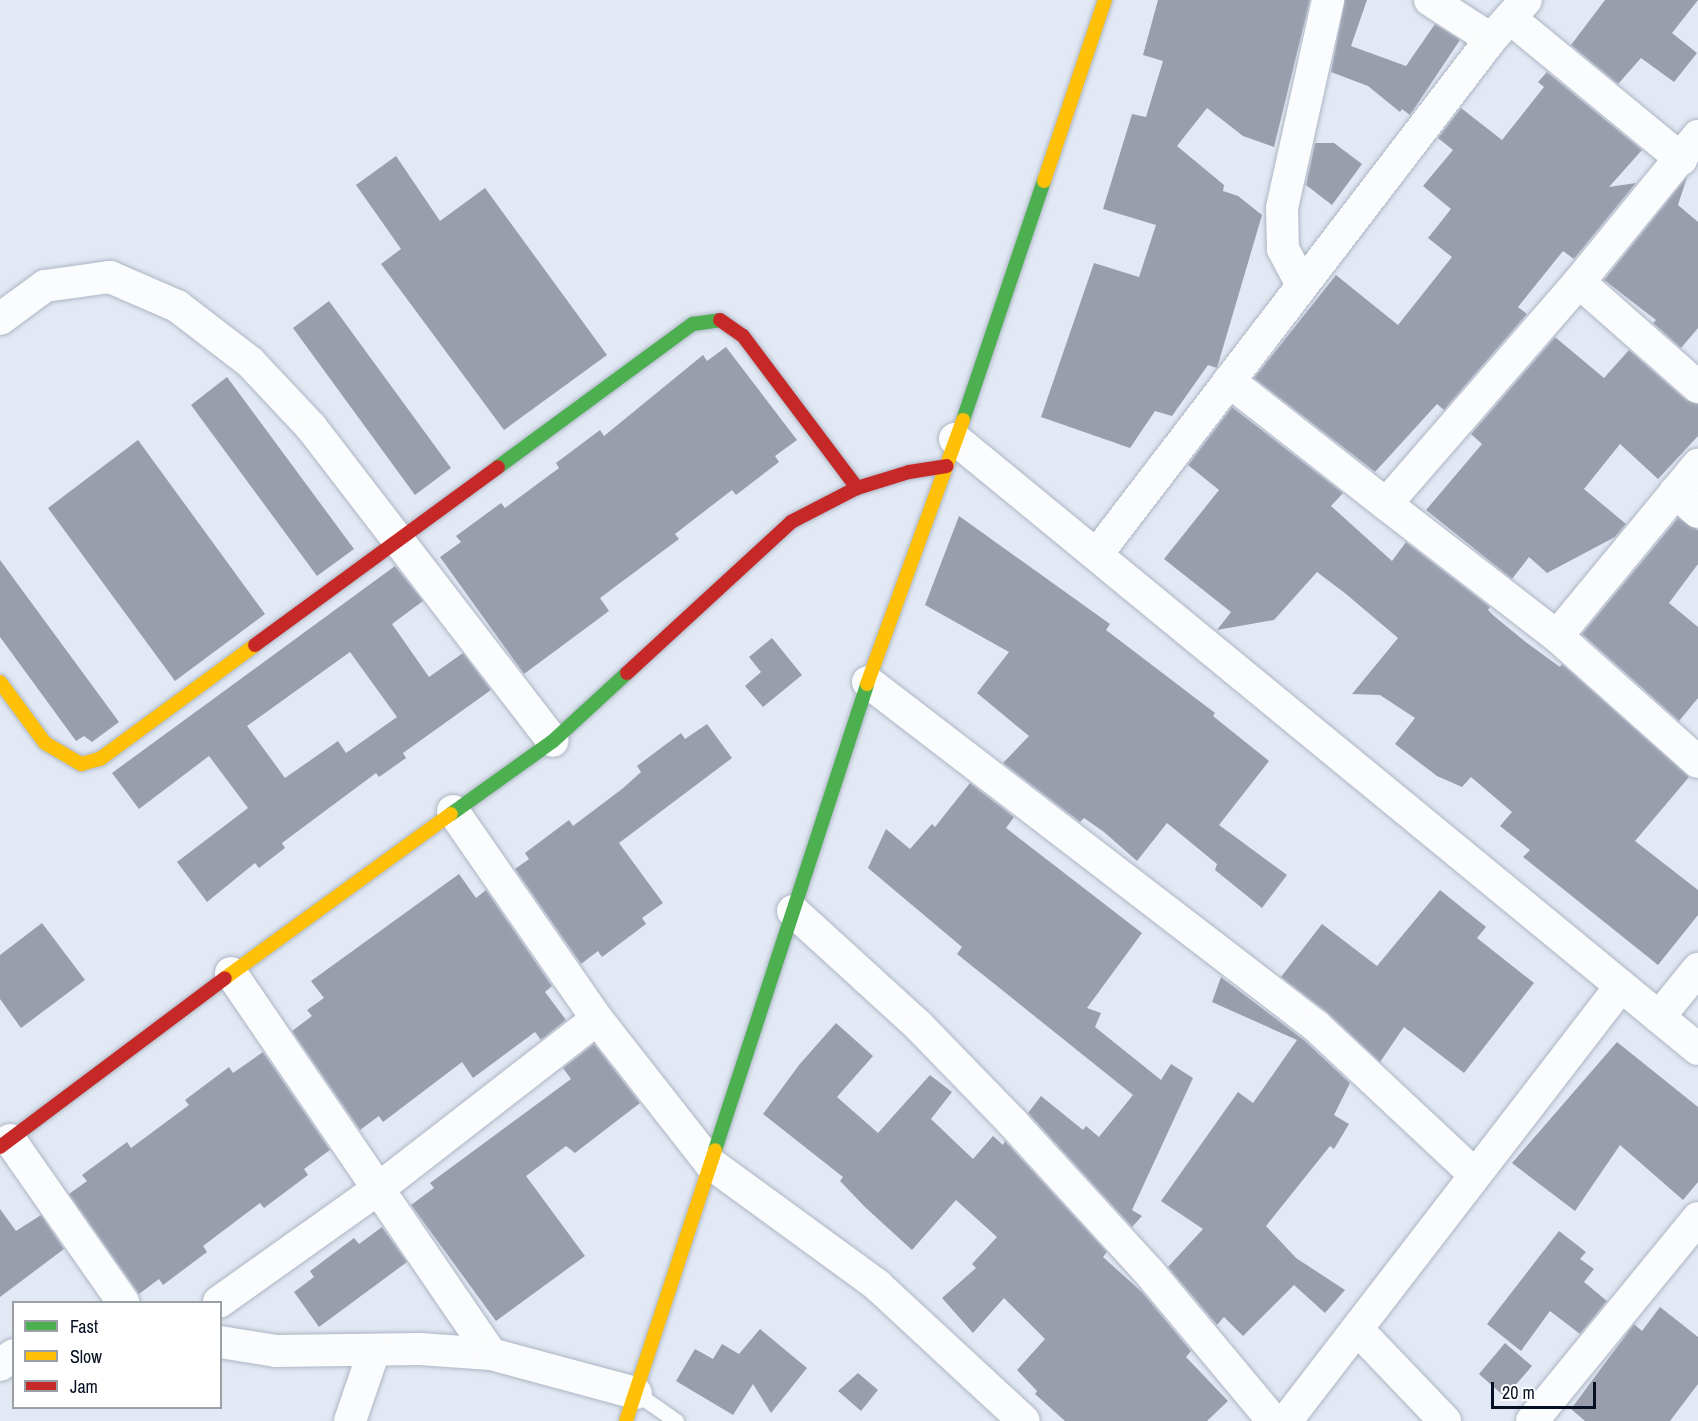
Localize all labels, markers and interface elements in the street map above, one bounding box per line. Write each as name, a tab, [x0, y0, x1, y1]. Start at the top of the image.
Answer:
legend	[12, 1301, 222, 1409]
text: Fast	[70, 1314, 98, 1339]
text: Slow	[70, 1344, 102, 1369]
scale bar	[1494, 1370, 1599, 1408]
text: Jam	[70, 1374, 98, 1399]
text: 20 m	[1502, 1380, 1535, 1405]

